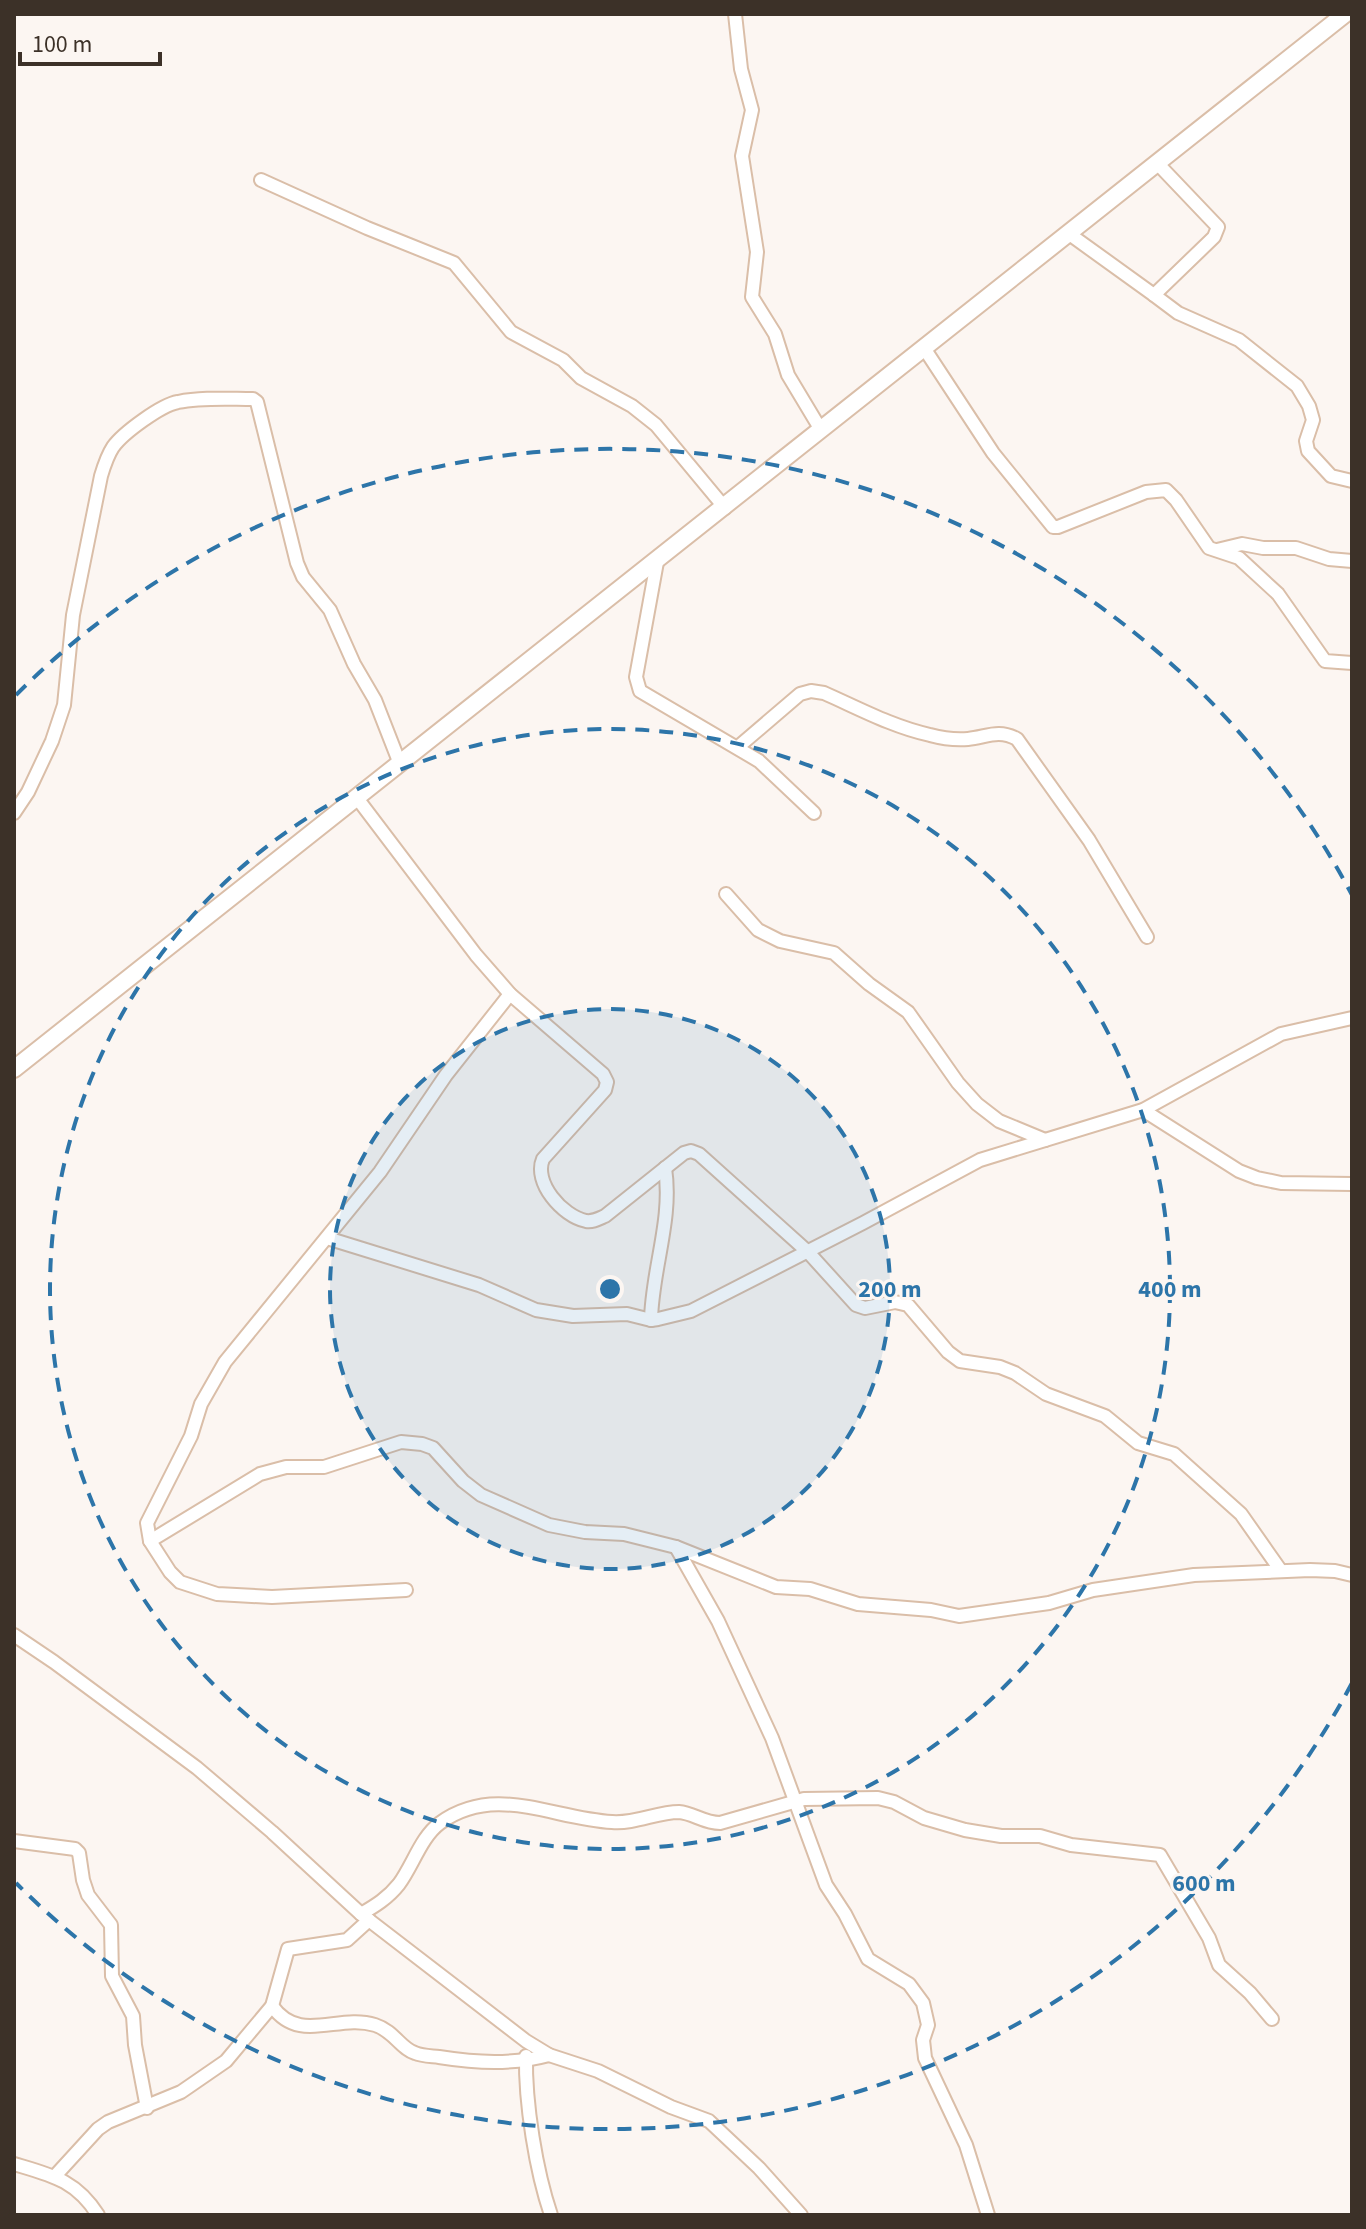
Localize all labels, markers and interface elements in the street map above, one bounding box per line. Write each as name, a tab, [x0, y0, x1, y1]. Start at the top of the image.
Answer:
scale bar	[20, 16, 160, 66]
text: 100 m	[32, 27, 92, 62]
text: 200 m	[858, 1272, 922, 1307]
text: 400 m	[1138, 1272, 1202, 1307]
centre of rings	[596, 1275, 624, 1303]
text: 600 m	[1172, 1866, 1236, 1901]

